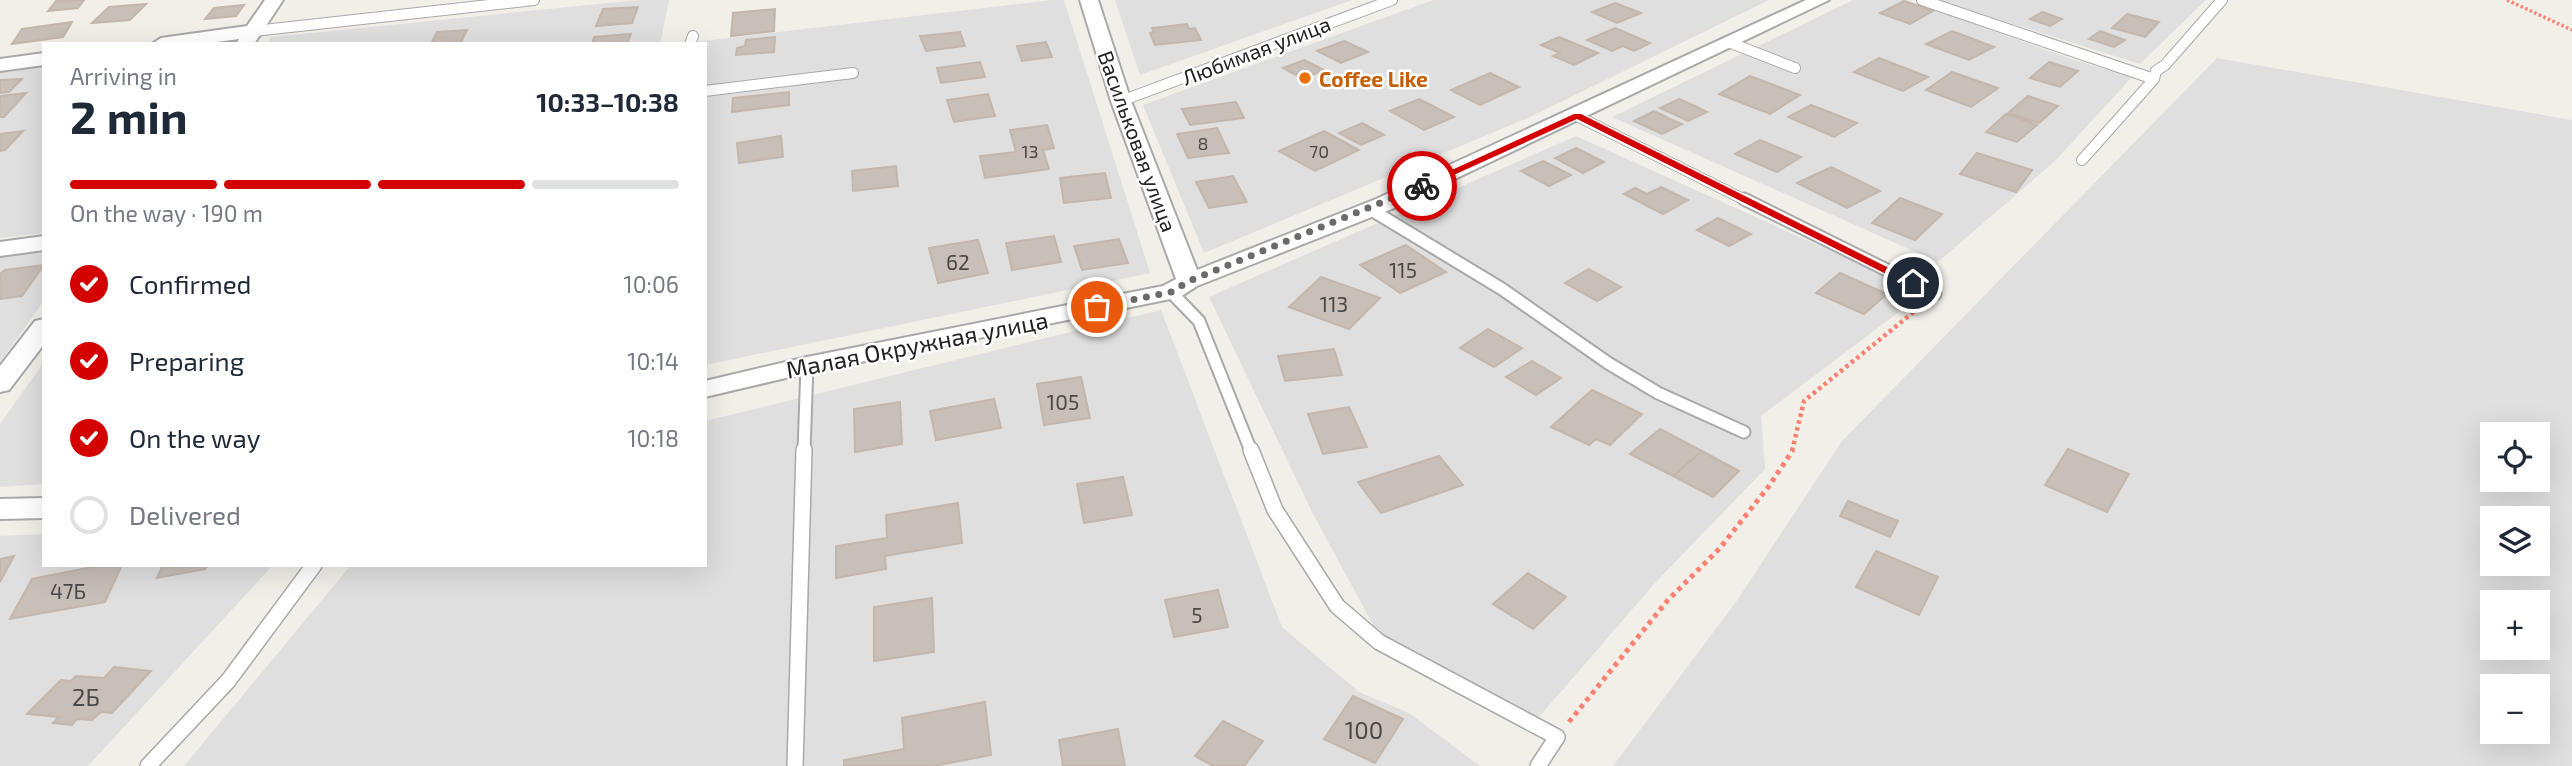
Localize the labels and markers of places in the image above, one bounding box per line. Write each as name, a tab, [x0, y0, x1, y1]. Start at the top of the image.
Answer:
place label: Coffee Like	[1319, 66, 1428, 91]
marker: Coffee Like	[1297, 70, 1313, 86]
pin	[1883, 253, 1943, 313]
pin	[1067, 277, 1127, 337]

